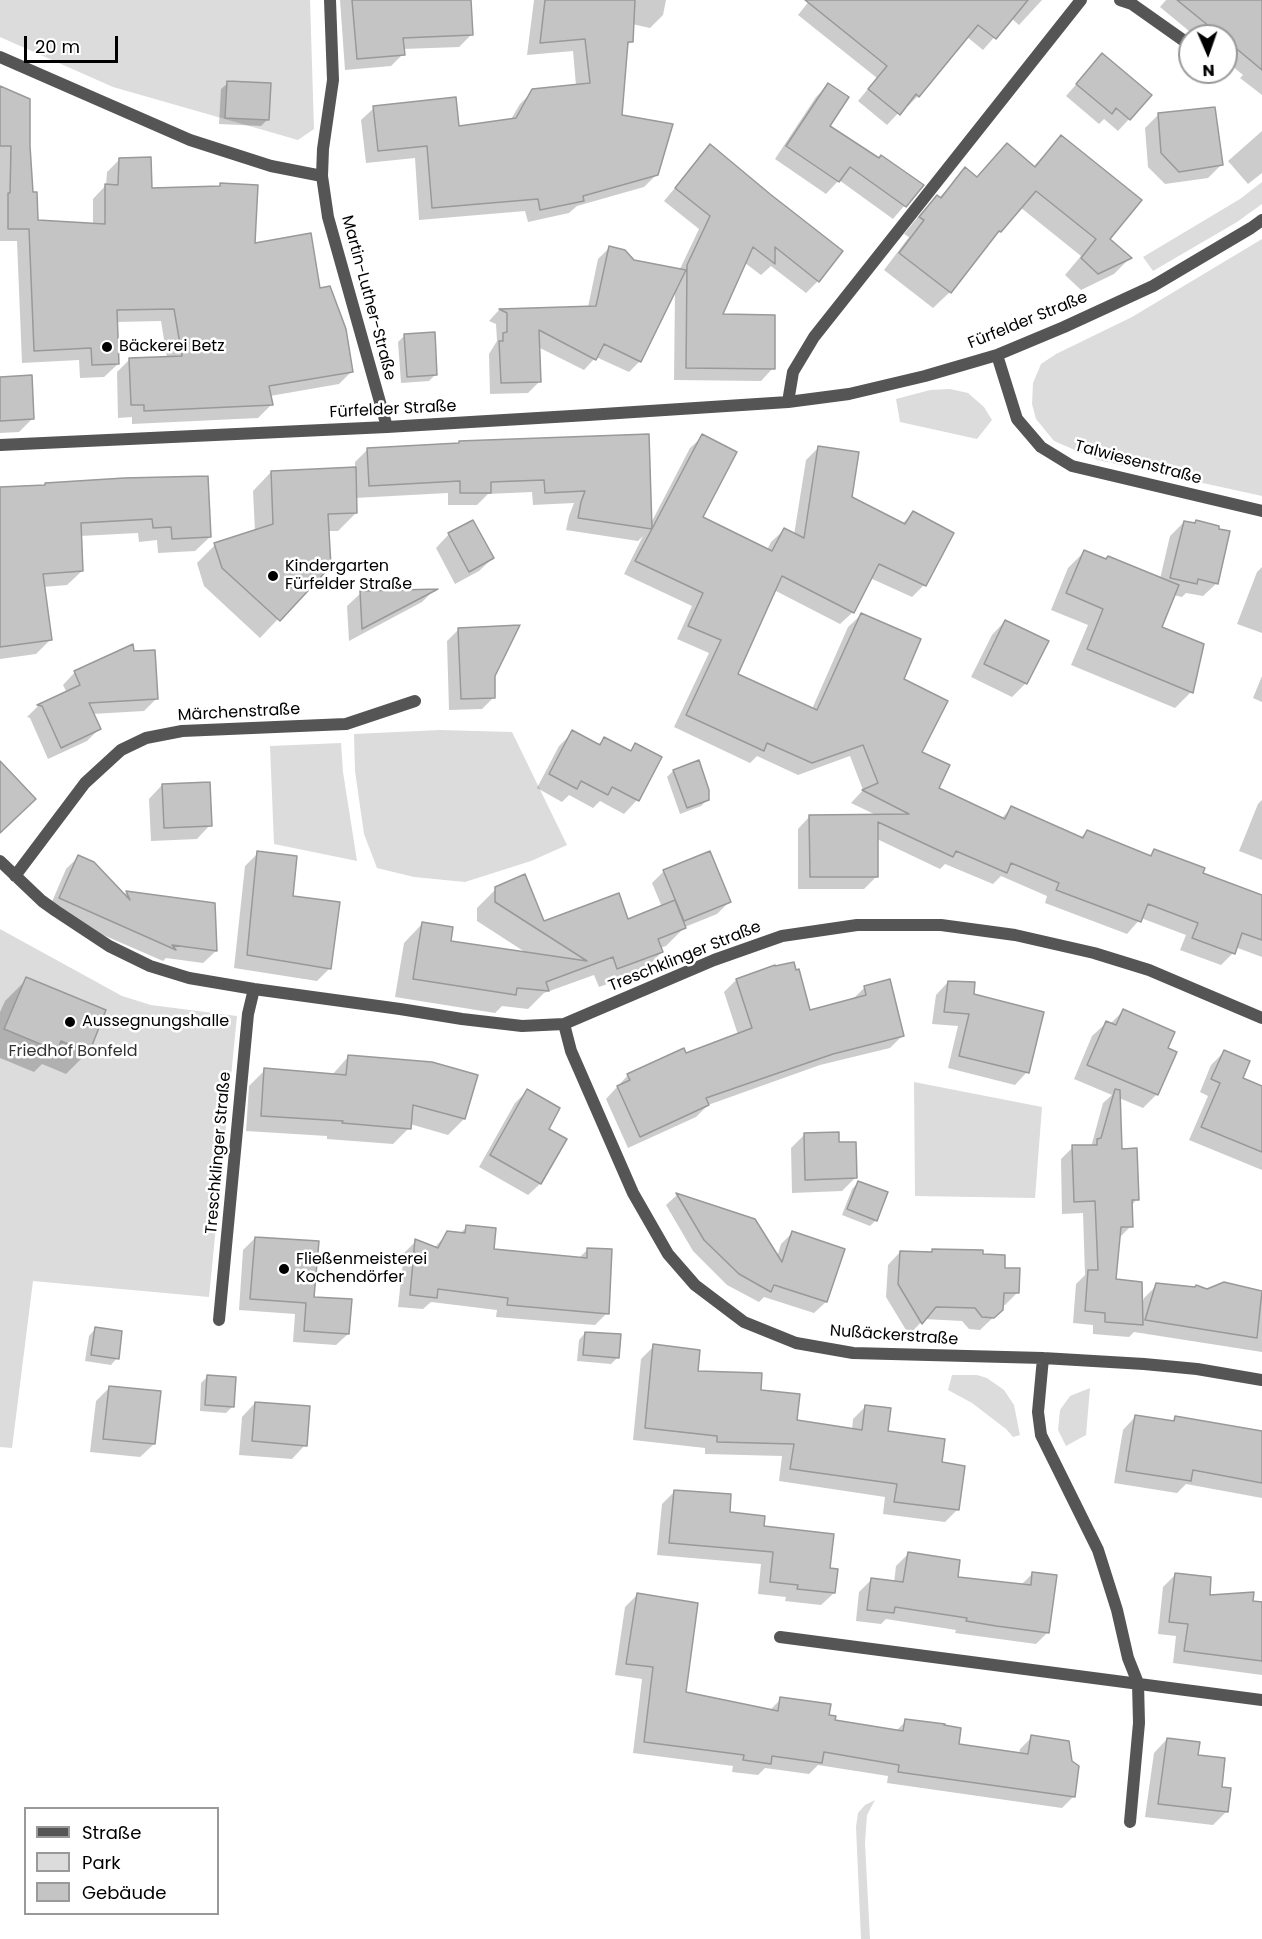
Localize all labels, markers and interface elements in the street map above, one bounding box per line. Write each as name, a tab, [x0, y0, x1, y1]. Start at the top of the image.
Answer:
scale bar	[27, 24, 122, 62]
north arrow	[1178, 24, 1238, 84]
text: 20 m	[35, 34, 80, 59]
text: N	[1202, 59, 1215, 82]
street label: Martin-Luther-Straße	[337, 213, 399, 383]
street label: Fürfelder Straße	[965, 288, 1091, 354]
place label: Bäckerei Betz	[119, 337, 224, 357]
marker: Bäckerei Betz	[100, 340, 114, 354]
street label: Fürfelder Straße	[329, 397, 457, 423]
street label: Talwiesenstraße	[1072, 437, 1204, 489]
place label: Kindergarten Fürfelder Straße	[285, 557, 412, 595]
marker: Kindergarten Fürfelder Straße	[266, 569, 280, 583]
street label: Märchenstraße	[177, 700, 301, 726]
street label: Treschklinger Straße	[606, 918, 764, 996]
place label: Aussegnungshalle	[82, 1012, 229, 1032]
marker: Aussegnungshalle	[63, 1015, 77, 1029]
park label: Friedhof Bonfeld	[9, 1042, 137, 1062]
street label: Treschklinger Straße	[202, 1071, 236, 1235]
place label: Fließenmeisterei Kochendörfer	[296, 1250, 427, 1288]
marker: Fließenmeisterei Kochendörfer	[277, 1262, 291, 1276]
street label: Nußäckerstraße	[829, 1322, 959, 1350]
legend	[24, 1807, 219, 1915]
text: Straße	[82, 1820, 141, 1845]
text: Park	[82, 1850, 121, 1875]
text: Gebäude	[82, 1880, 166, 1905]

